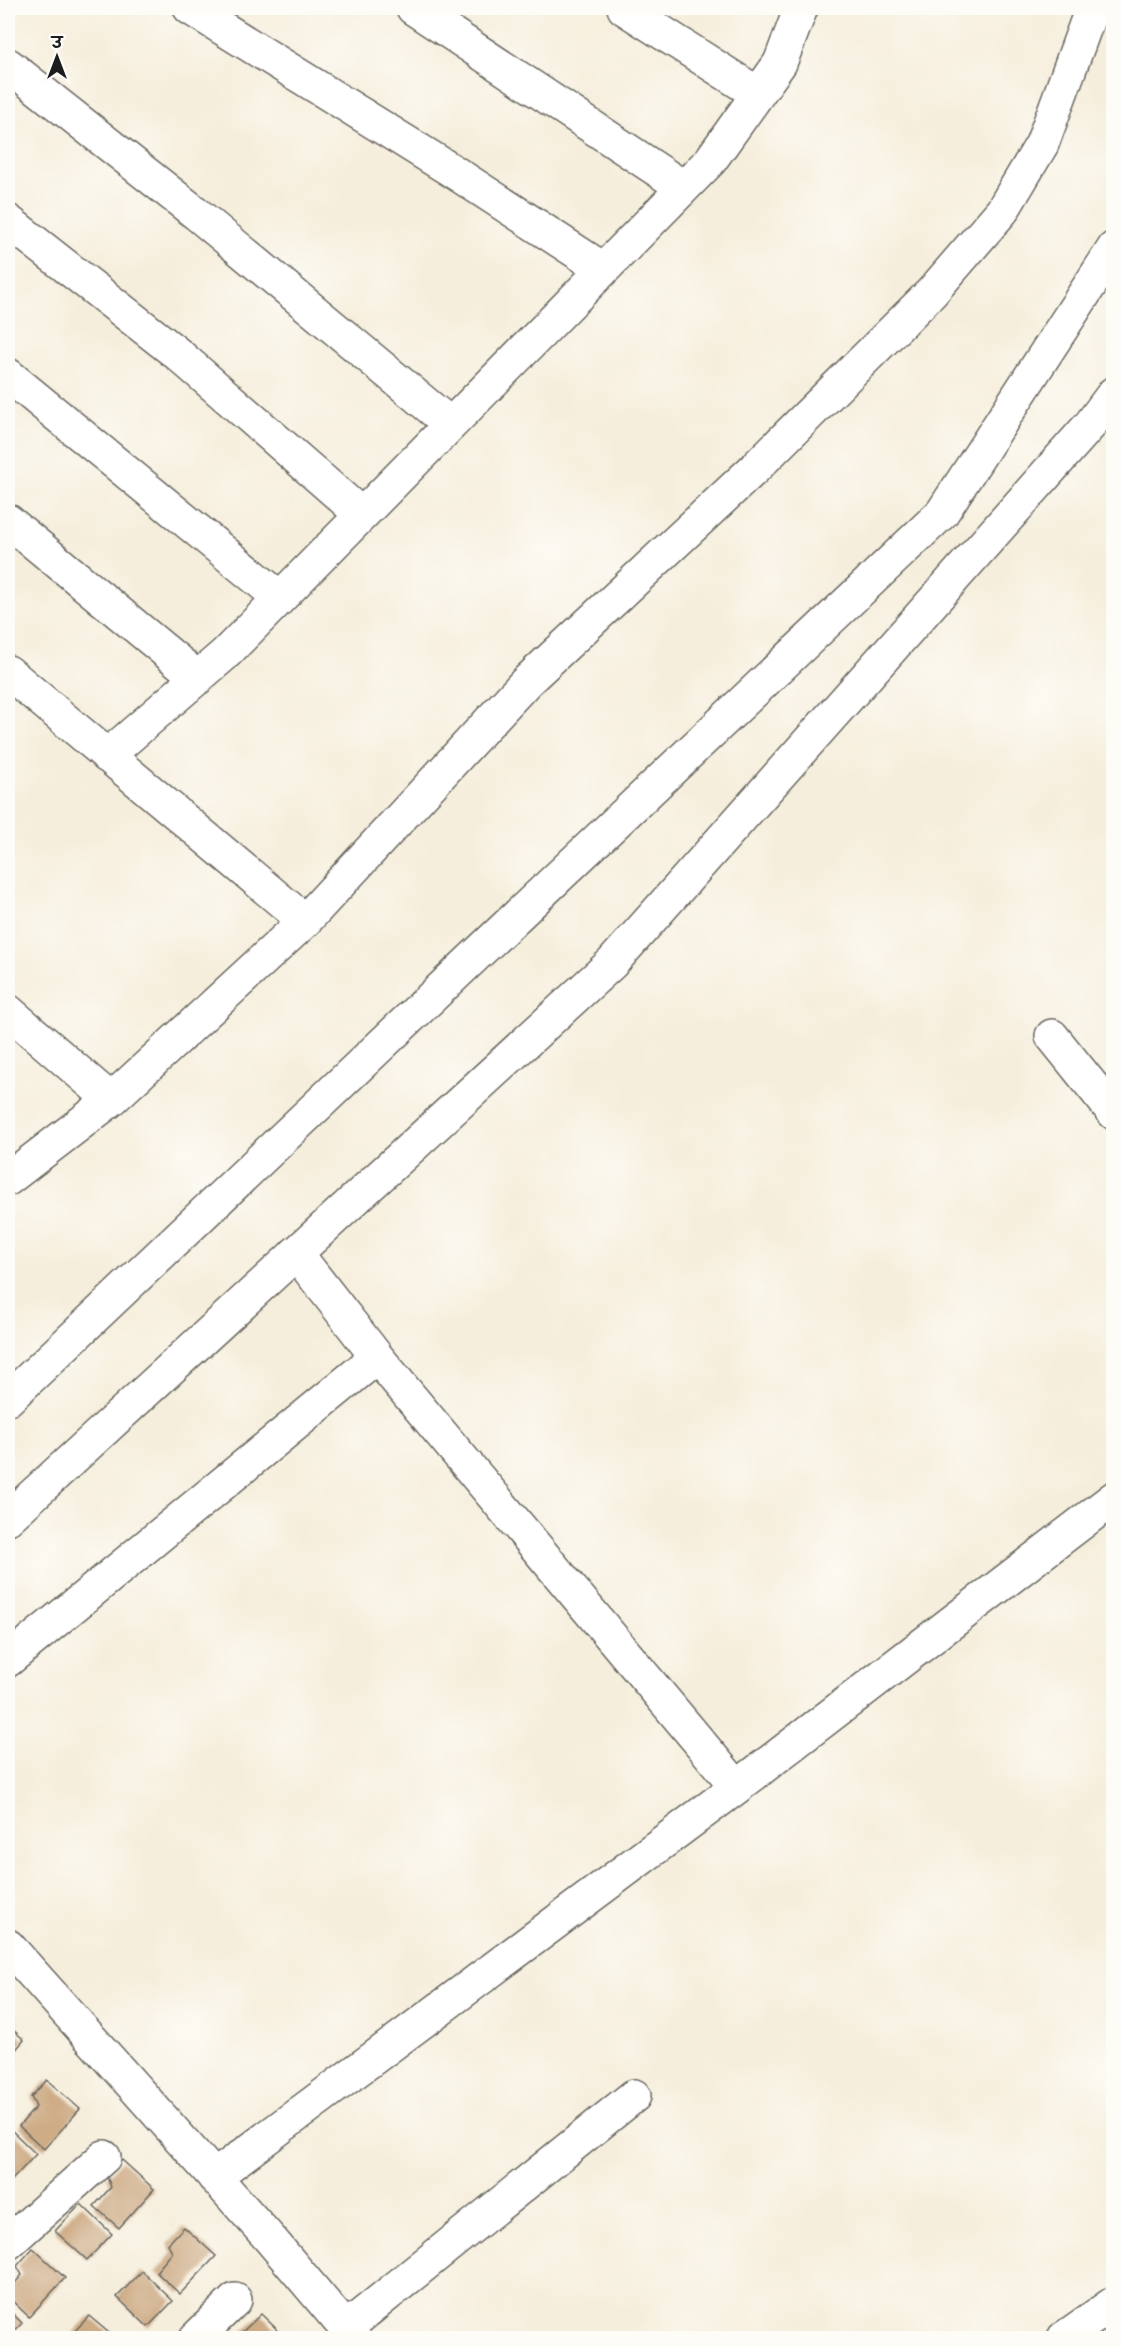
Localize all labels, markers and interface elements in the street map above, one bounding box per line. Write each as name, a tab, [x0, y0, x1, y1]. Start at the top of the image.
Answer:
north arrow	[27, 27, 87, 87]
text: उ	[50, 31, 64, 52]

